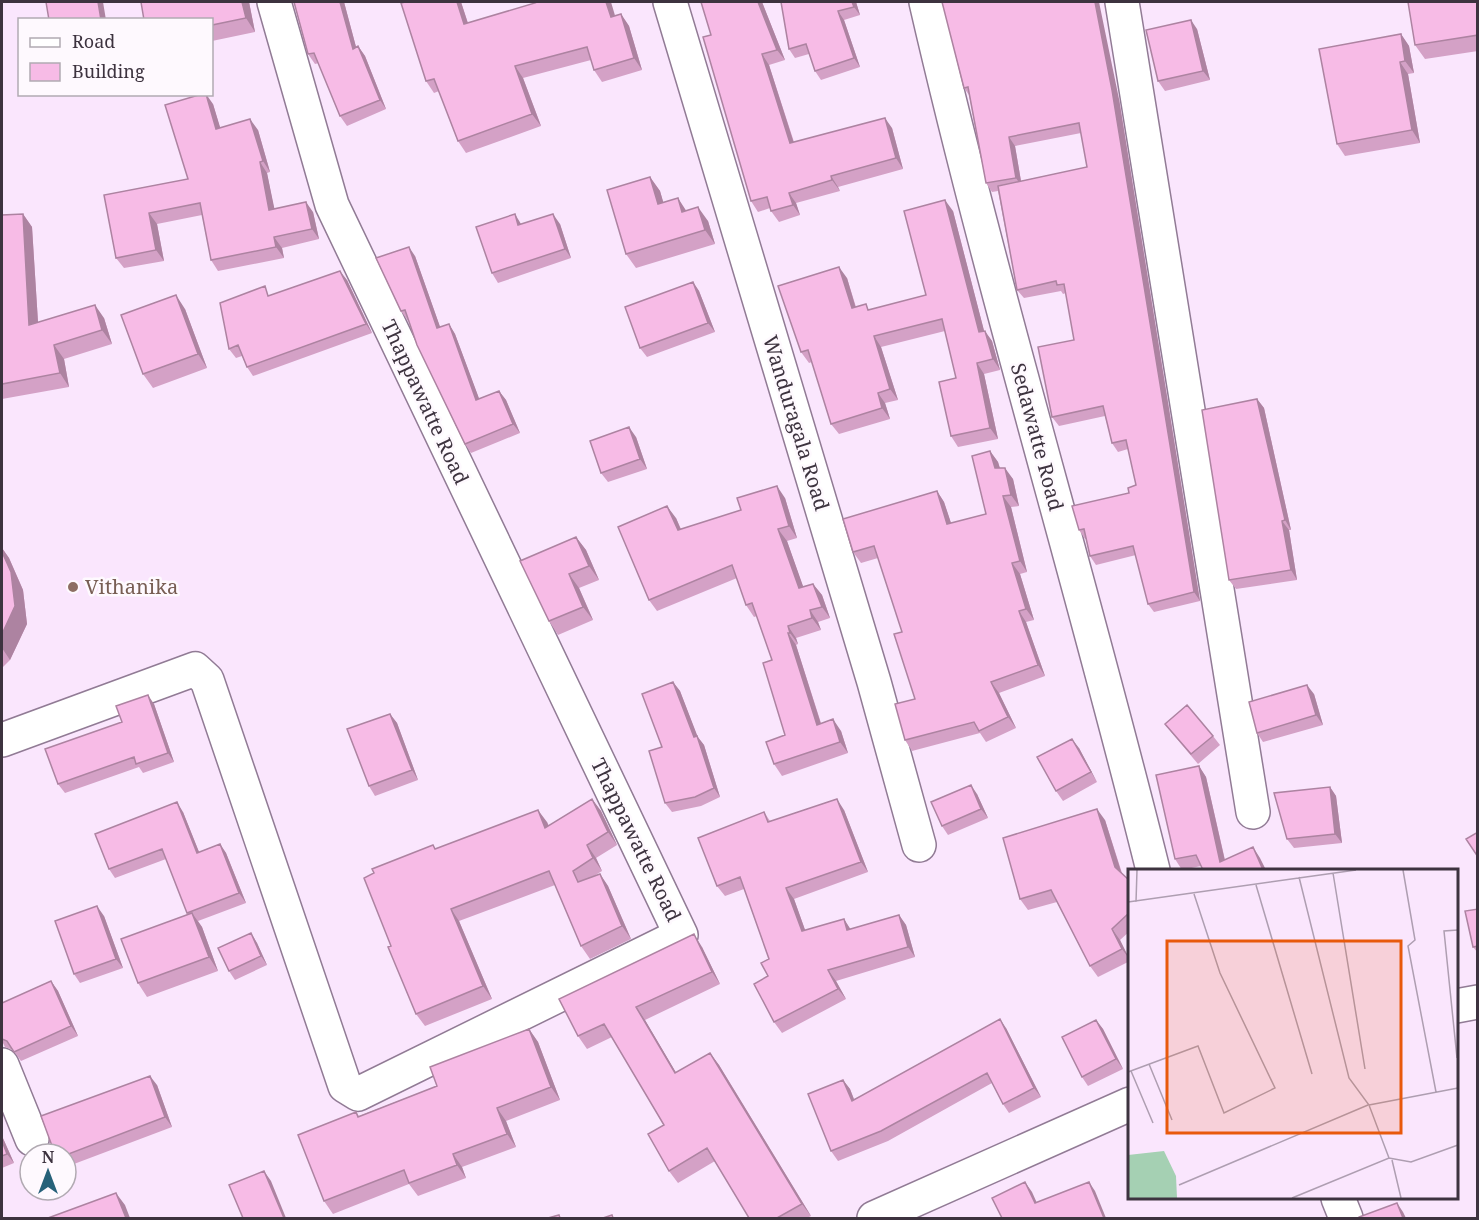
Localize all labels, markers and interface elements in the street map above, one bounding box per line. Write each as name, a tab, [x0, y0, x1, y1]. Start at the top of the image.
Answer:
legend	[18, 18, 213, 96]
text: Road	[72, 29, 115, 53]
text: Building	[72, 59, 145, 83]
street label: Thappawatte Road	[375, 315, 475, 488]
street label: Wanduragala Road	[757, 332, 836, 514]
street label: Sedawatte Road	[1005, 360, 1070, 514]
place label: Vithanika	[85, 573, 178, 600]
marker: Vithanika	[66, 580, 80, 594]
street label: Thappawatte Road	[585, 754, 688, 926]
inset map	[1128, 869, 1458, 1199]
north arrow	[18, 1142, 78, 1202]
text: N	[42, 1146, 55, 1168]

